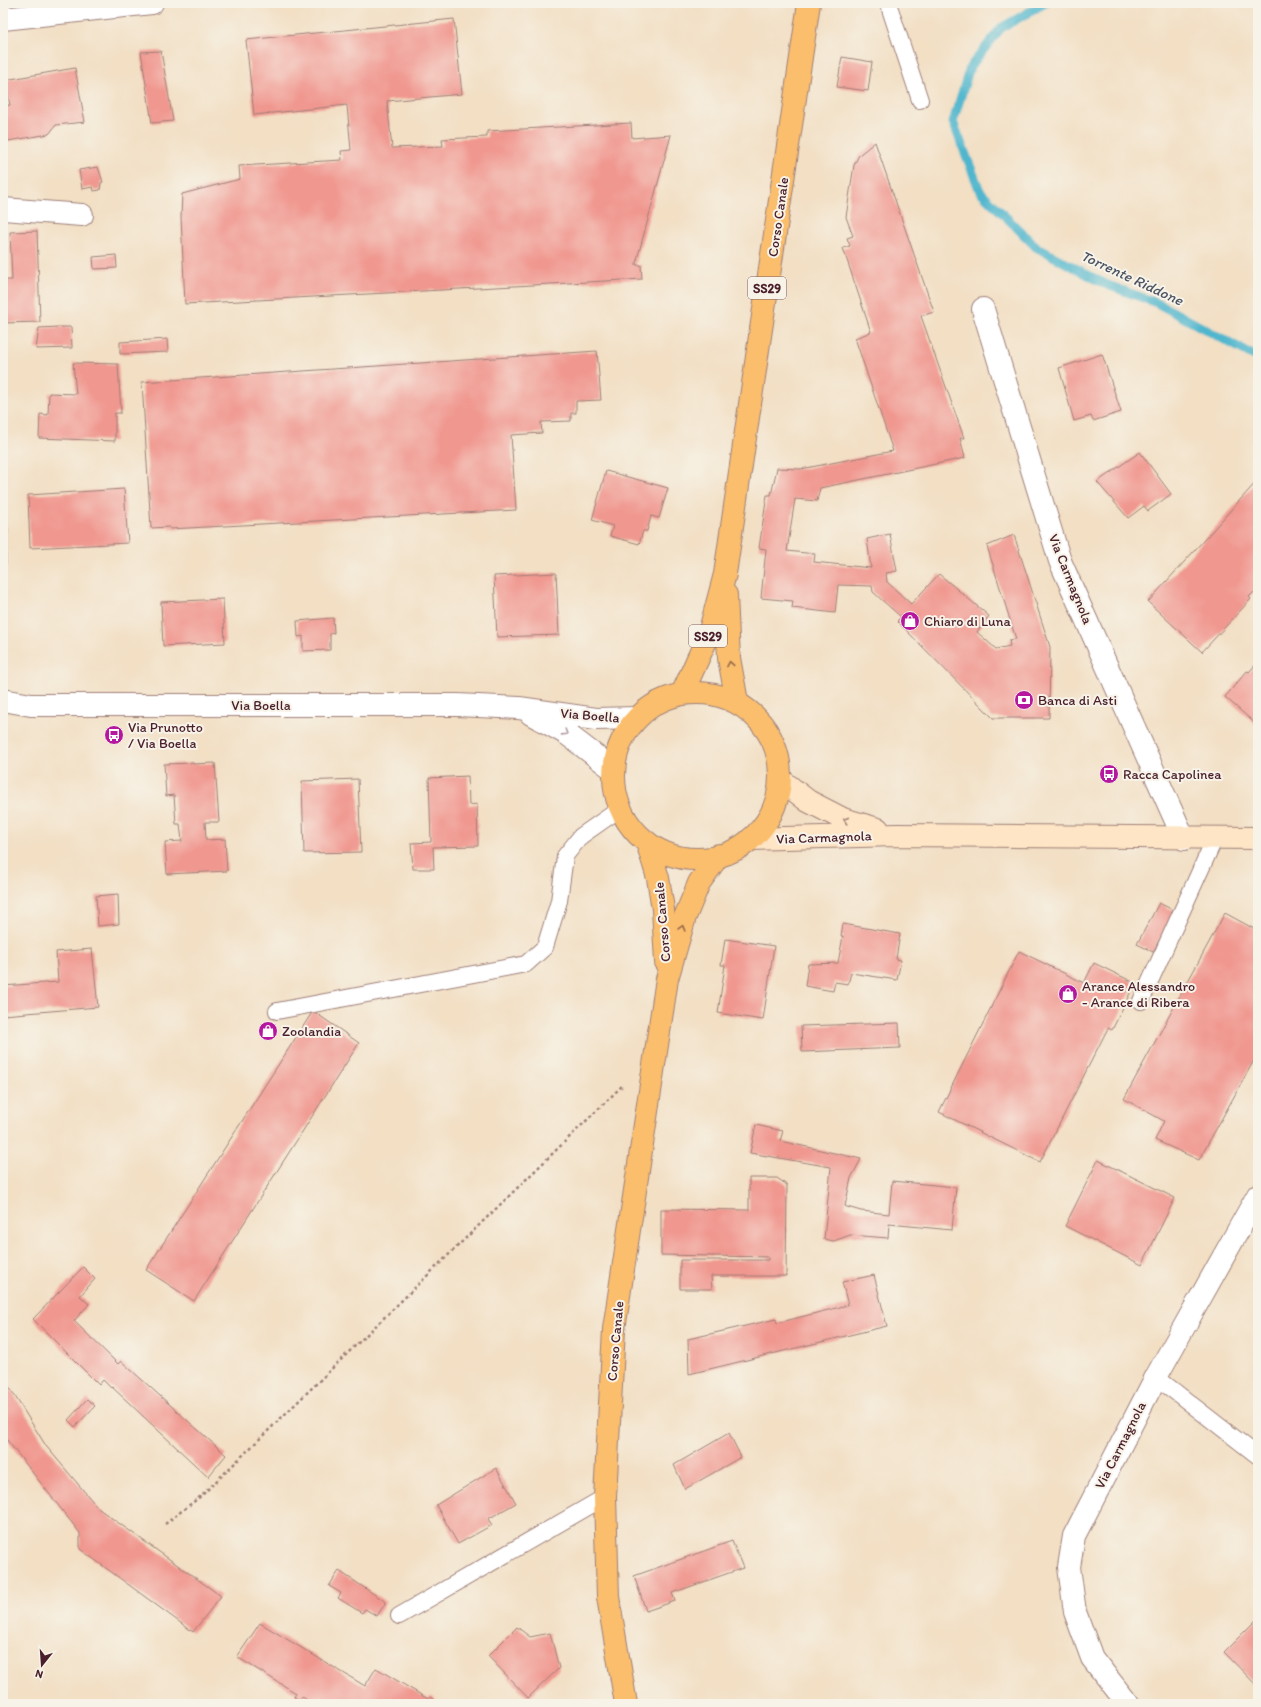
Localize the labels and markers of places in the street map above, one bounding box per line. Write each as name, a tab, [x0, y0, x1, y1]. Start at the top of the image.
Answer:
shop icon: Chiaro di Luna	[899, 610, 921, 632]
place label: Chiaro di Luna	[924, 613, 1012, 630]
bank icon: Banca di Asti	[1013, 689, 1035, 711]
place label: Banca di Asti	[1038, 692, 1117, 709]
place label: Via Prunotto / Via Boella	[128, 719, 203, 752]
bus stop icon: Via Prunotto / Via Boella	[103, 724, 125, 746]
bus stop icon: Racca Capolinea	[1098, 763, 1120, 785]
place label: Racca Capolinea	[1123, 766, 1222, 783]
place label: Arance Alessandro - Arance di Ribera	[1082, 978, 1195, 1011]
shop icon: Arance Alessandro - Arance di Ribera	[1057, 983, 1079, 1005]
shop icon: Zoolandia	[257, 1020, 279, 1042]
place label: Zoolandia	[282, 1023, 341, 1040]

